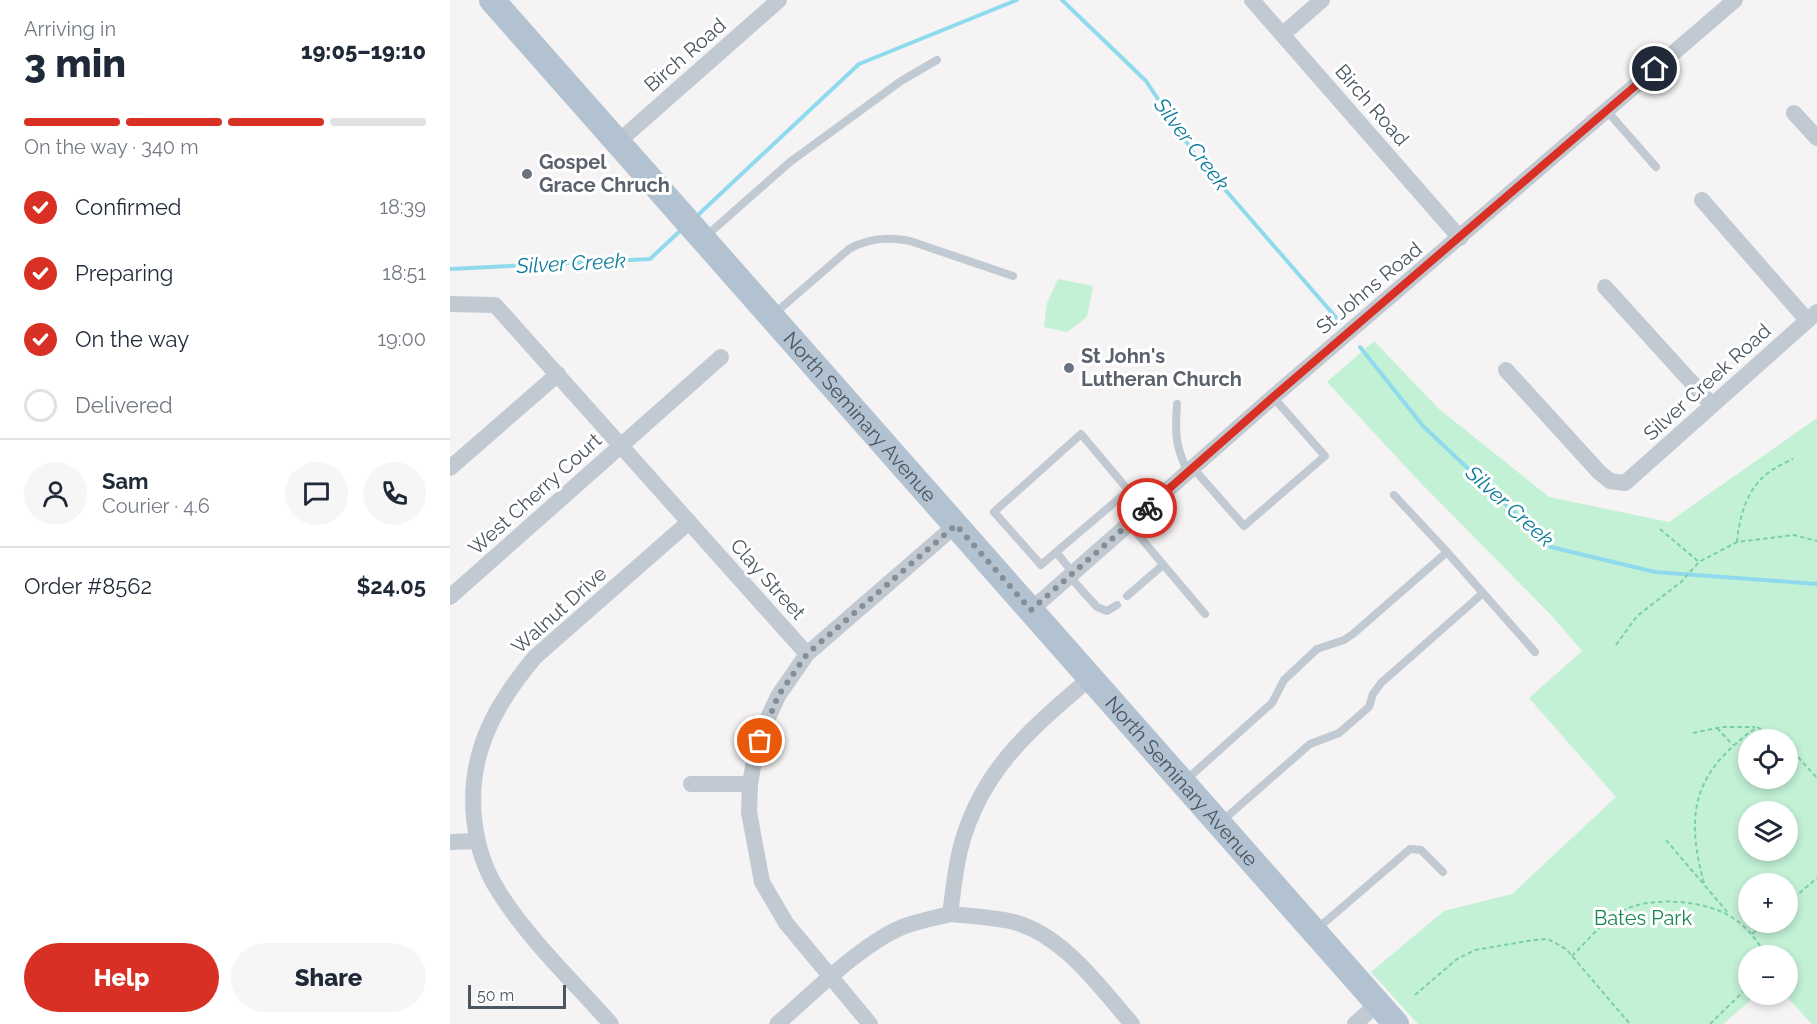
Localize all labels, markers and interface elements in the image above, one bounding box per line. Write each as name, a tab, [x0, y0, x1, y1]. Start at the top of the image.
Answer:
street label: Birch Road	[639, 13, 731, 97]
text: Arriving in	[24, 17, 116, 41]
text: 19:05–19:10	[301, 38, 426, 64]
text: 3 min	[24, 40, 126, 86]
pin	[1629, 43, 1680, 94]
icon: home	[1638, 52, 1671, 85]
street label: Birch Road	[1330, 59, 1414, 151]
water label: Silver Creek	[1148, 92, 1235, 195]
text: On the way · 340 m	[24, 135, 199, 159]
place label: Gospel Grace Chruch	[539, 150, 670, 197]
marker: Gospel Grace Chruch	[520, 167, 534, 181]
icon: check	[24, 191, 57, 224]
text: Confirmed	[75, 194, 182, 220]
text: 18:39	[379, 195, 426, 219]
street label: St Johns Road	[1311, 237, 1427, 339]
water label: Silver Creek	[515, 248, 626, 278]
icon: check	[24, 257, 57, 290]
text: Preparing	[75, 260, 173, 286]
text: 18:51	[382, 261, 426, 285]
street label: Silver Creek Road	[1638, 319, 1776, 445]
icon: check	[24, 323, 57, 356]
text: On the way	[75, 326, 189, 352]
text: 19:00	[377, 327, 426, 351]
street label: North Seminary Avenue	[778, 327, 942, 507]
place label: St John's Lutheran Church	[1081, 344, 1242, 391]
marker: St John's Lutheran Church	[1062, 361, 1076, 375]
text: Delivered	[75, 392, 173, 418]
street label: West Cherry Court	[464, 428, 607, 560]
water label: Silver Creek	[1460, 459, 1559, 552]
button: person	[24, 462, 87, 525]
button: chat	[285, 462, 348, 525]
button: phone	[363, 462, 426, 525]
text: Sam	[102, 468, 149, 494]
courier	[1117, 478, 1177, 538]
icon: bike	[1131, 492, 1164, 525]
text: Courier · 4.6	[102, 494, 210, 518]
street label: Clay Street	[725, 534, 811, 625]
street label: Walnut Drive	[507, 561, 612, 659]
text: Order #8562	[24, 573, 152, 599]
text: $24.05	[356, 573, 426, 599]
street label: North Seminary Avenue	[1100, 691, 1263, 871]
pin	[734, 715, 785, 766]
icon: bag	[743, 724, 776, 757]
map controls	[1738, 729, 1798, 1005]
button: locate	[1738, 729, 1798, 789]
button: layers	[1738, 801, 1798, 861]
button: +	[1738, 873, 1798, 933]
park label: Bates Park	[1594, 906, 1692, 930]
button: Help	[24, 943, 219, 1012]
button: Share	[231, 943, 426, 1012]
button: −	[1738, 945, 1798, 1005]
scale bar	[468, 982, 566, 1010]
text: 50 m	[477, 986, 514, 1005]

